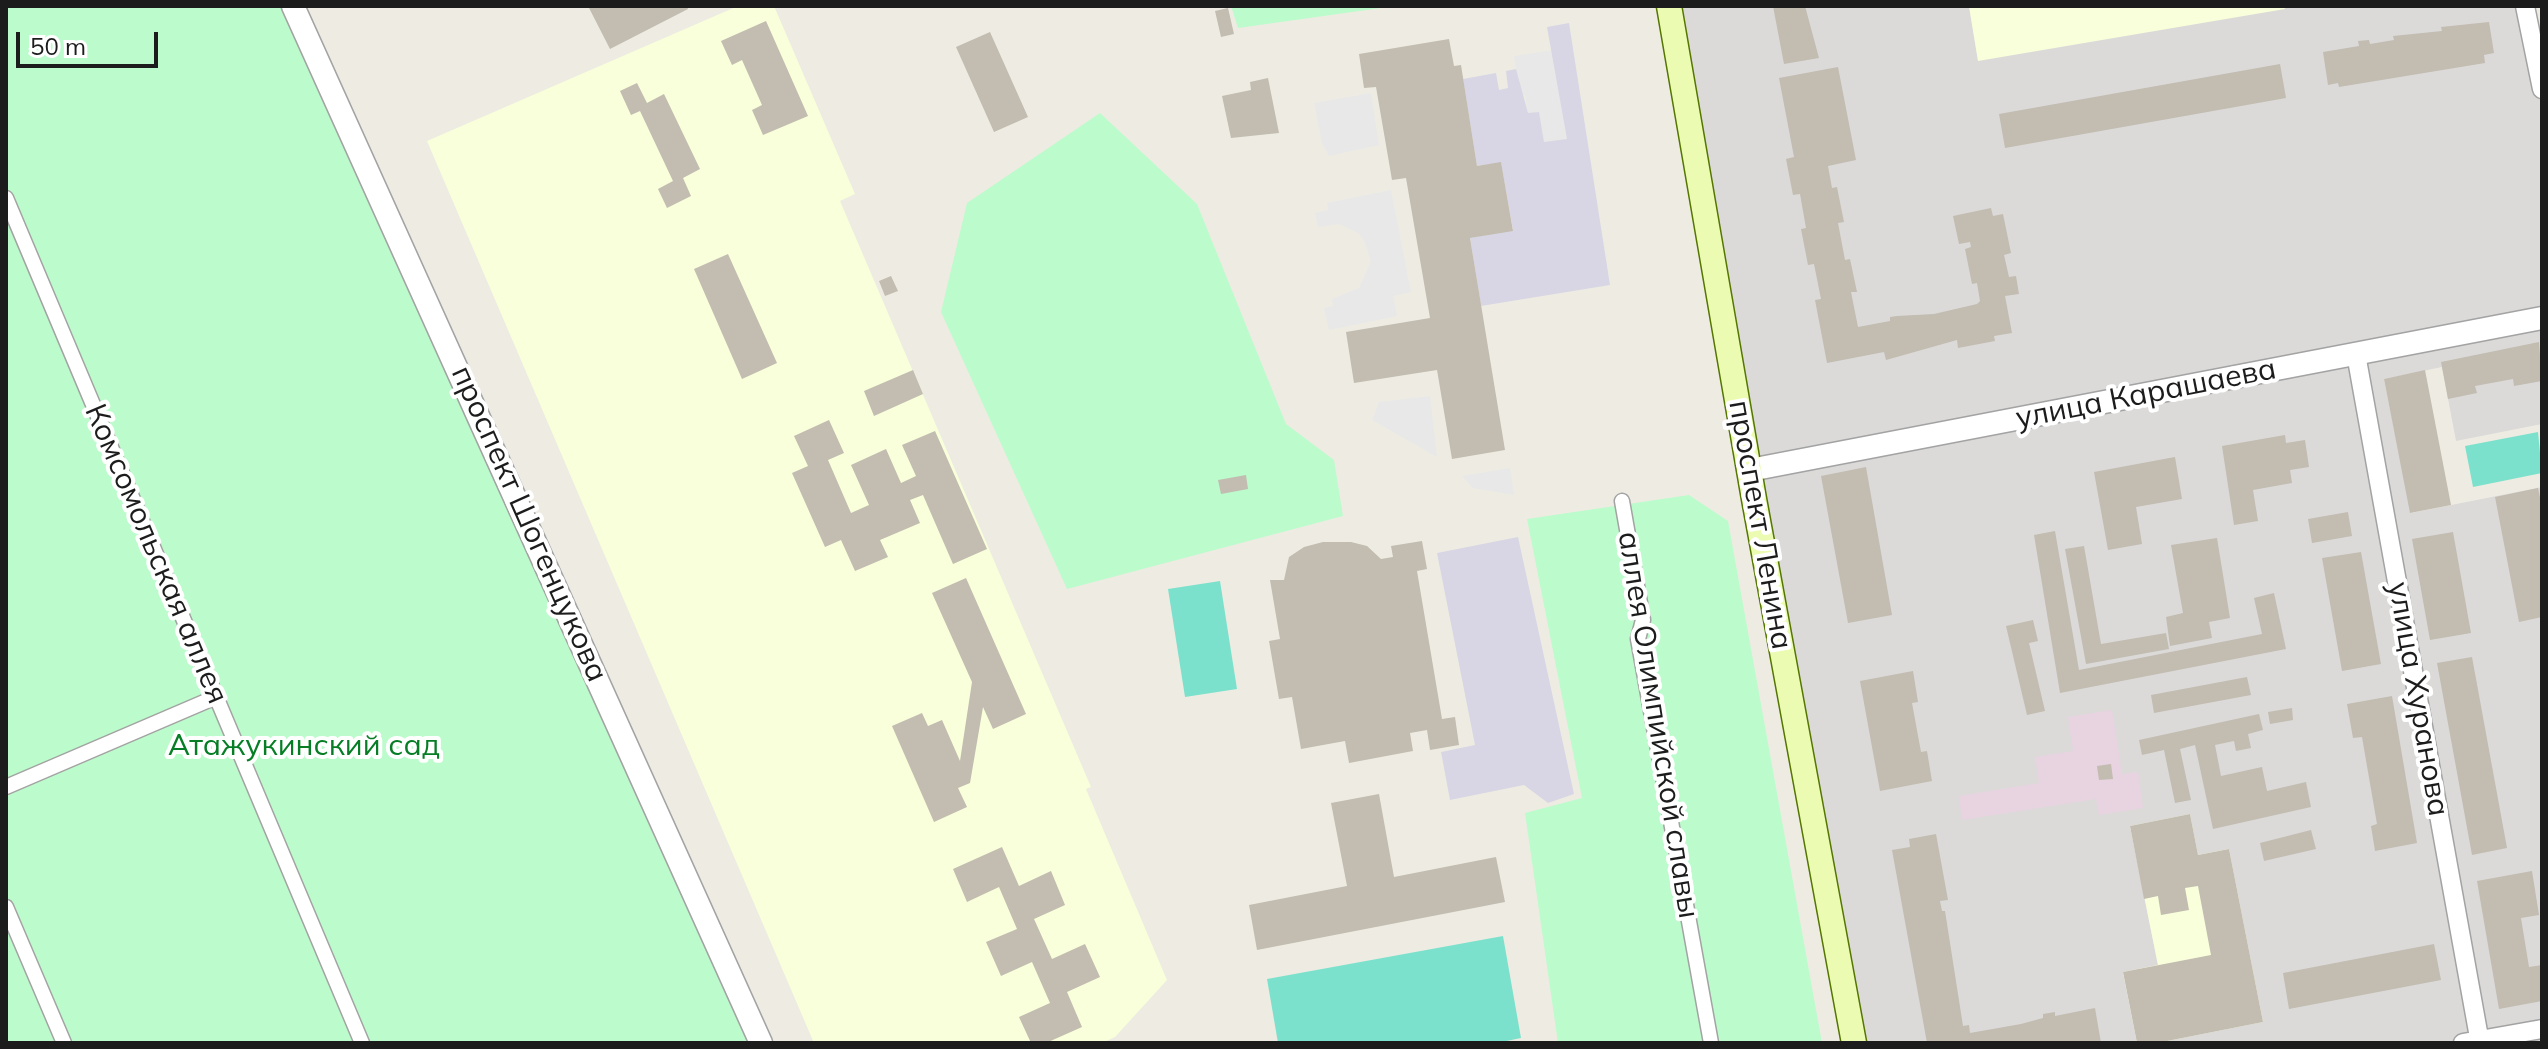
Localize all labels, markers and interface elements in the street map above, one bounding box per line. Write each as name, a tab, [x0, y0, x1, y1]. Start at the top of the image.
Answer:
scale bar	[20, 16, 162, 66]
text: 50 m	[30, 31, 86, 61]
street label: улица Карашаева	[2013, 351, 2279, 437]
street label: проспект Шогенцукова	[443, 361, 615, 687]
street label: проспект Ленина	[1720, 398, 1800, 652]
street label: Комсомольская аллея	[77, 399, 235, 709]
street label: аллея Олимпийской славы	[1610, 529, 1706, 921]
street label: улица Хуранова	[2380, 579, 2456, 819]
park label: Атажукинский сад	[168, 728, 440, 764]

